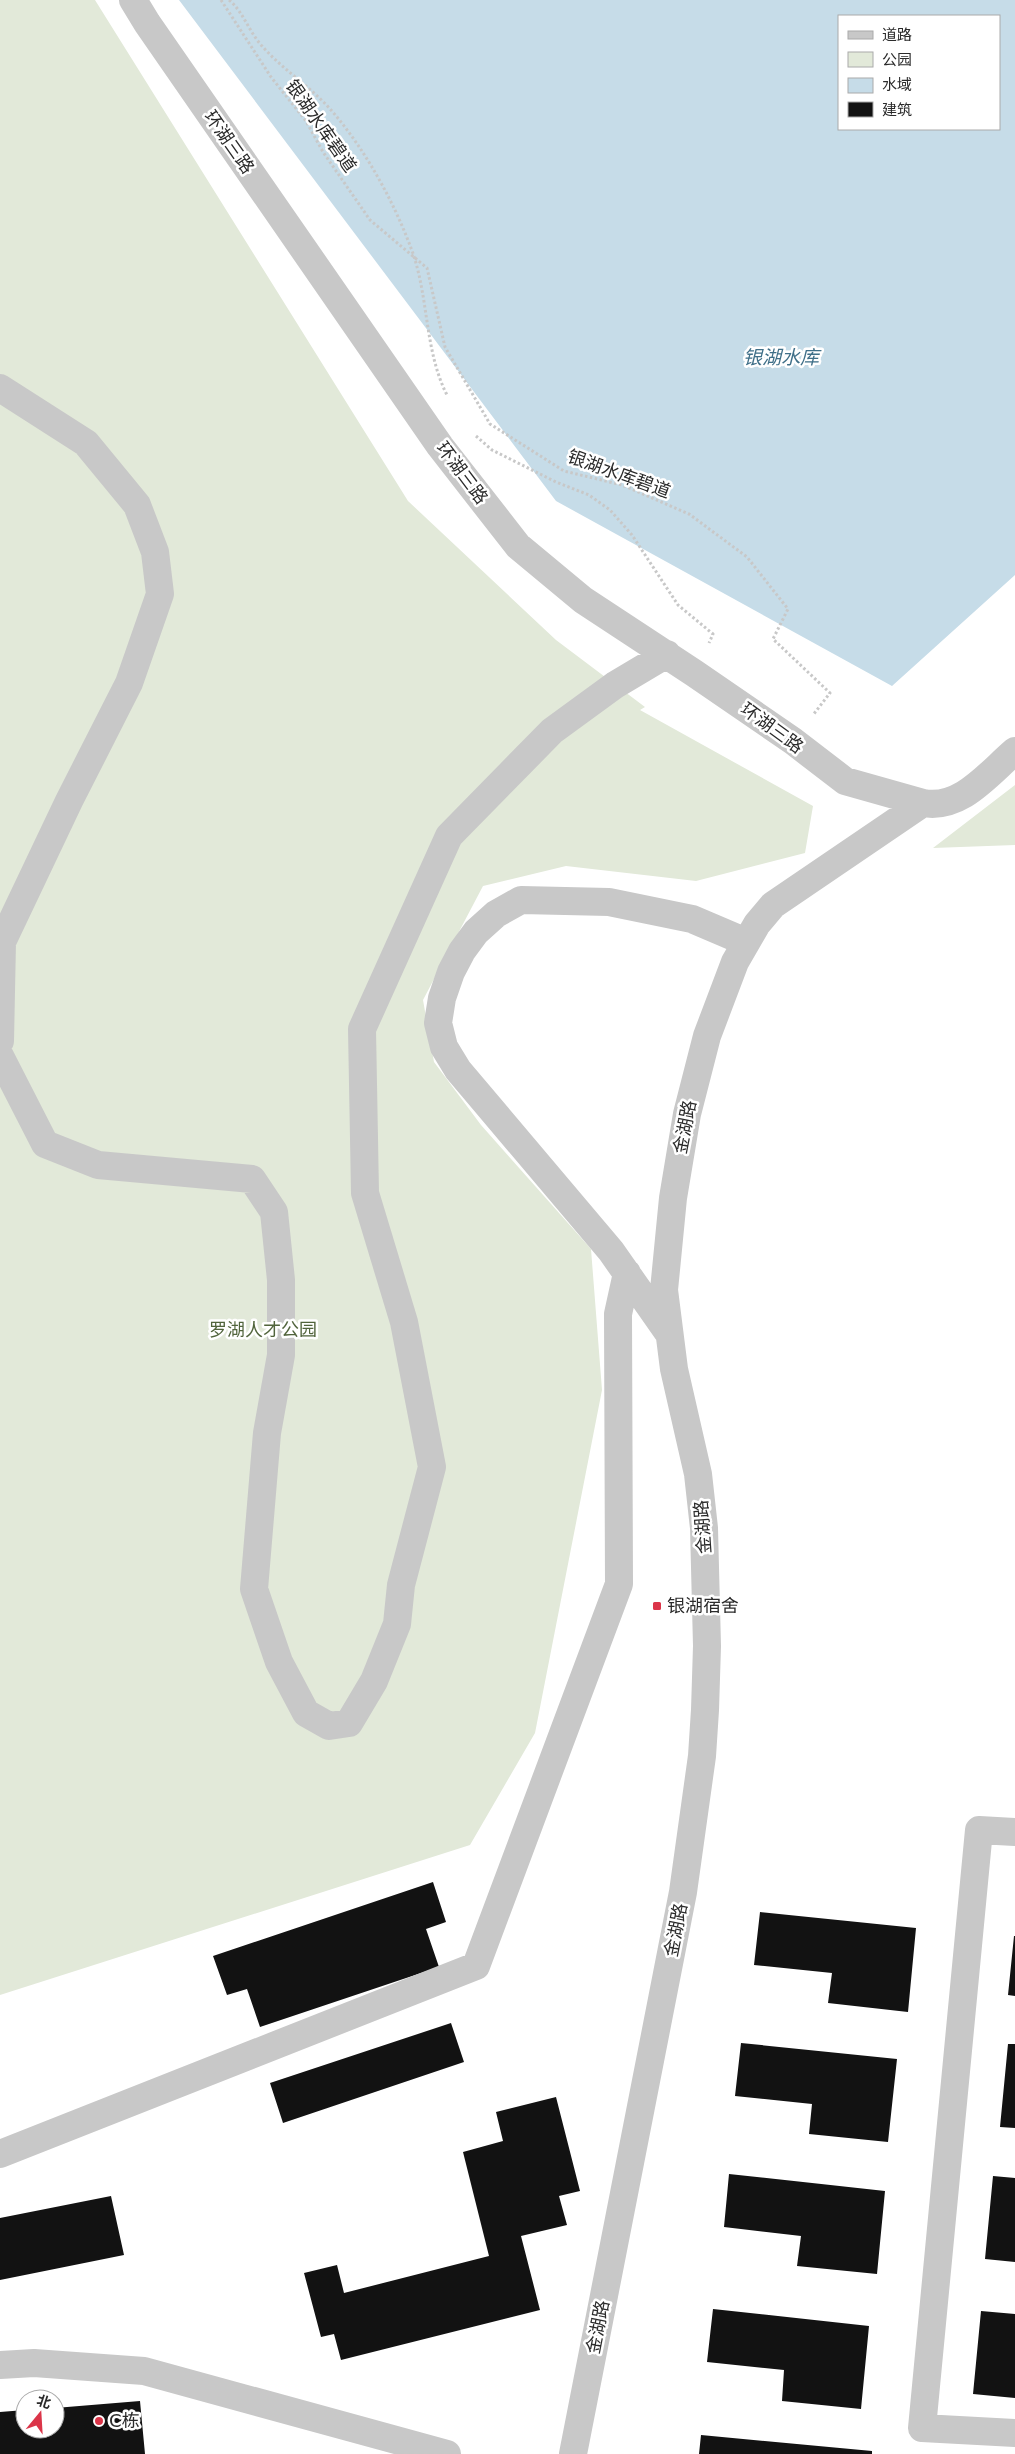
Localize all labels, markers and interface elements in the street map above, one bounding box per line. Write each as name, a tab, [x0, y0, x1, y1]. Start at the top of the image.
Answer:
legend	[838, 15, 1000, 130]
text: 道路	[882, 26, 912, 44]
text: 公园	[882, 51, 912, 69]
street label: 银湖水库碧道	[282, 75, 361, 176]
text: 水域	[882, 76, 912, 94]
text: 建筑	[882, 101, 912, 119]
street label: 环湖三路	[200, 106, 259, 177]
water label: 银湖水库	[743, 346, 822, 368]
street label: 环湖三路	[432, 438, 492, 508]
street label: 银湖水库碧道	[565, 445, 674, 502]
street label: 环湖三路	[737, 698, 808, 757]
street label: 金湖路	[669, 1098, 700, 1155]
park label: 罗湖人才公园	[209, 1319, 317, 1340]
street label: 金湖路	[690, 1499, 715, 1555]
place label: 银湖宿舍	[667, 1595, 739, 1616]
marker: 银湖宿舍	[651, 1600, 663, 1612]
street label: 金湖路	[660, 1901, 691, 1958]
street label: 金湖路	[582, 2298, 613, 2355]
north arrow	[15, 2389, 65, 2439]
text: 北	[35, 2392, 53, 2411]
place label: C栋	[109, 2410, 140, 2431]
marker: C栋	[93, 2415, 105, 2427]

